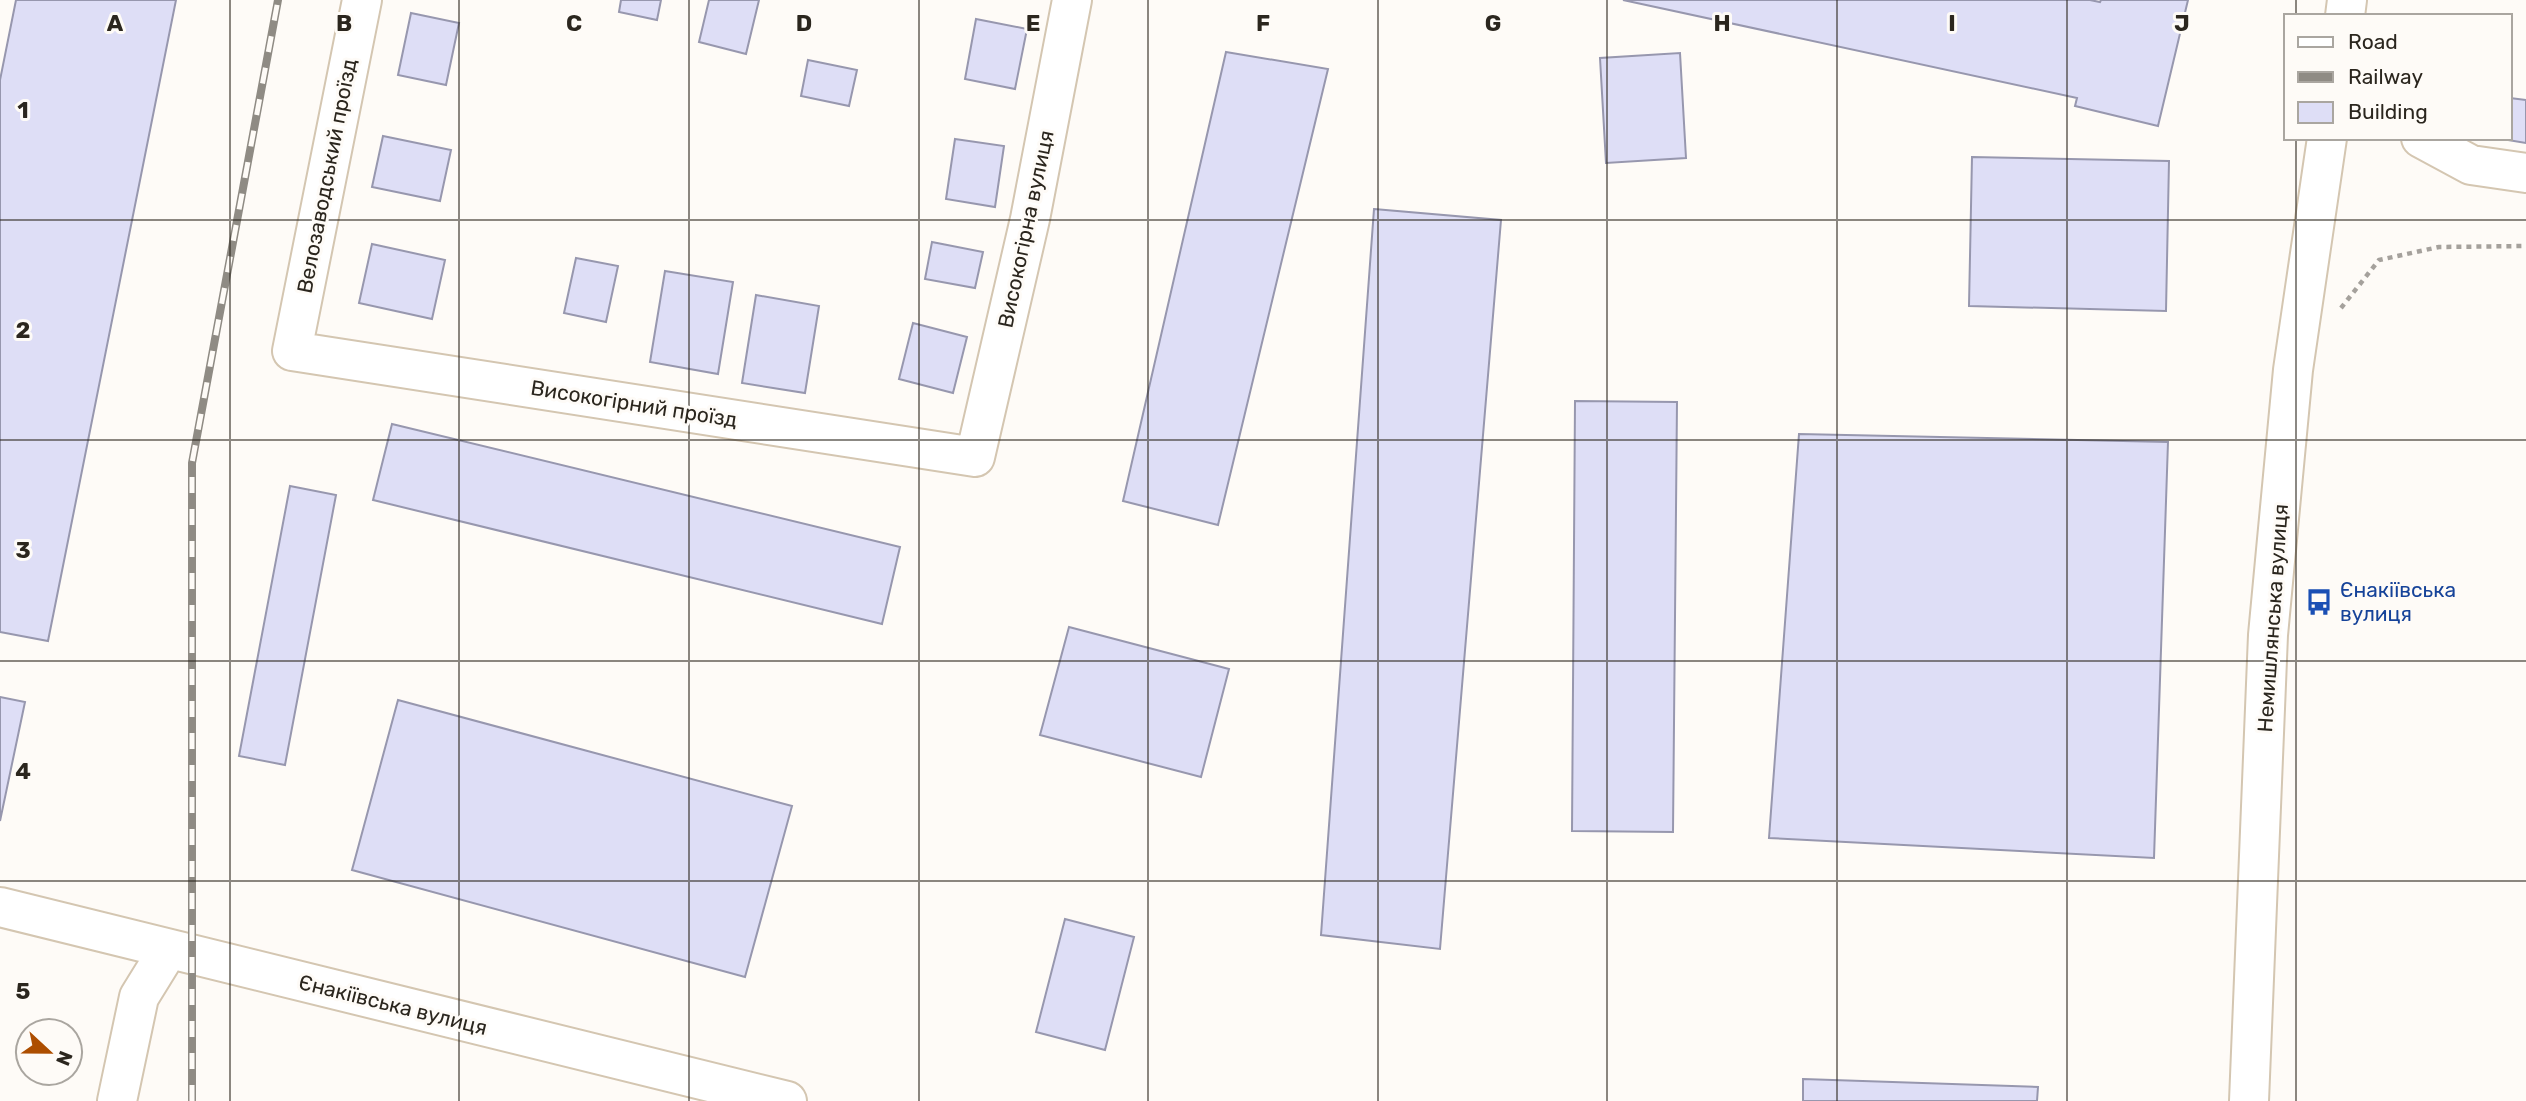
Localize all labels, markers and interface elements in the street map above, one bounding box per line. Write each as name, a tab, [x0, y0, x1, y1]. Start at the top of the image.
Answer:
text: A	[107, 9, 124, 37]
text: B	[336, 9, 352, 37]
text: C	[566, 9, 582, 37]
text: D	[796, 9, 812, 37]
text: E	[1026, 9, 1040, 37]
text: F	[1256, 9, 1270, 37]
text: G	[1485, 9, 1501, 37]
text: H	[1713, 9, 1731, 37]
text: I	[1948, 9, 1956, 37]
text: J	[2174, 9, 2190, 37]
legend	[2284, 14, 2512, 140]
text: Road	[2348, 29, 2398, 54]
street label: Велозаводський проїзд	[292, 57, 362, 295]
text: Railway	[2348, 64, 2423, 89]
text: 1	[17, 96, 29, 124]
text: Building	[2348, 99, 2428, 124]
street label: Високогірна вулиця	[992, 128, 1059, 330]
text: 2	[16, 316, 30, 344]
street label: Високогірний проїзд	[529, 375, 739, 432]
street label: Немишлянська вулиця	[2252, 503, 2293, 733]
text: 3	[15, 536, 31, 564]
place label: Єнакіївська вулиця	[2340, 577, 2456, 626]
bus stop icon: Єнакіївська вулиця	[2304, 587, 2334, 617]
text: 4	[15, 757, 31, 785]
street label: Єнакіївська вулиця	[296, 969, 490, 1040]
text: 5	[16, 977, 31, 1005]
north arrow	[14, 1017, 84, 1087]
text: N	[51, 1048, 78, 1069]

